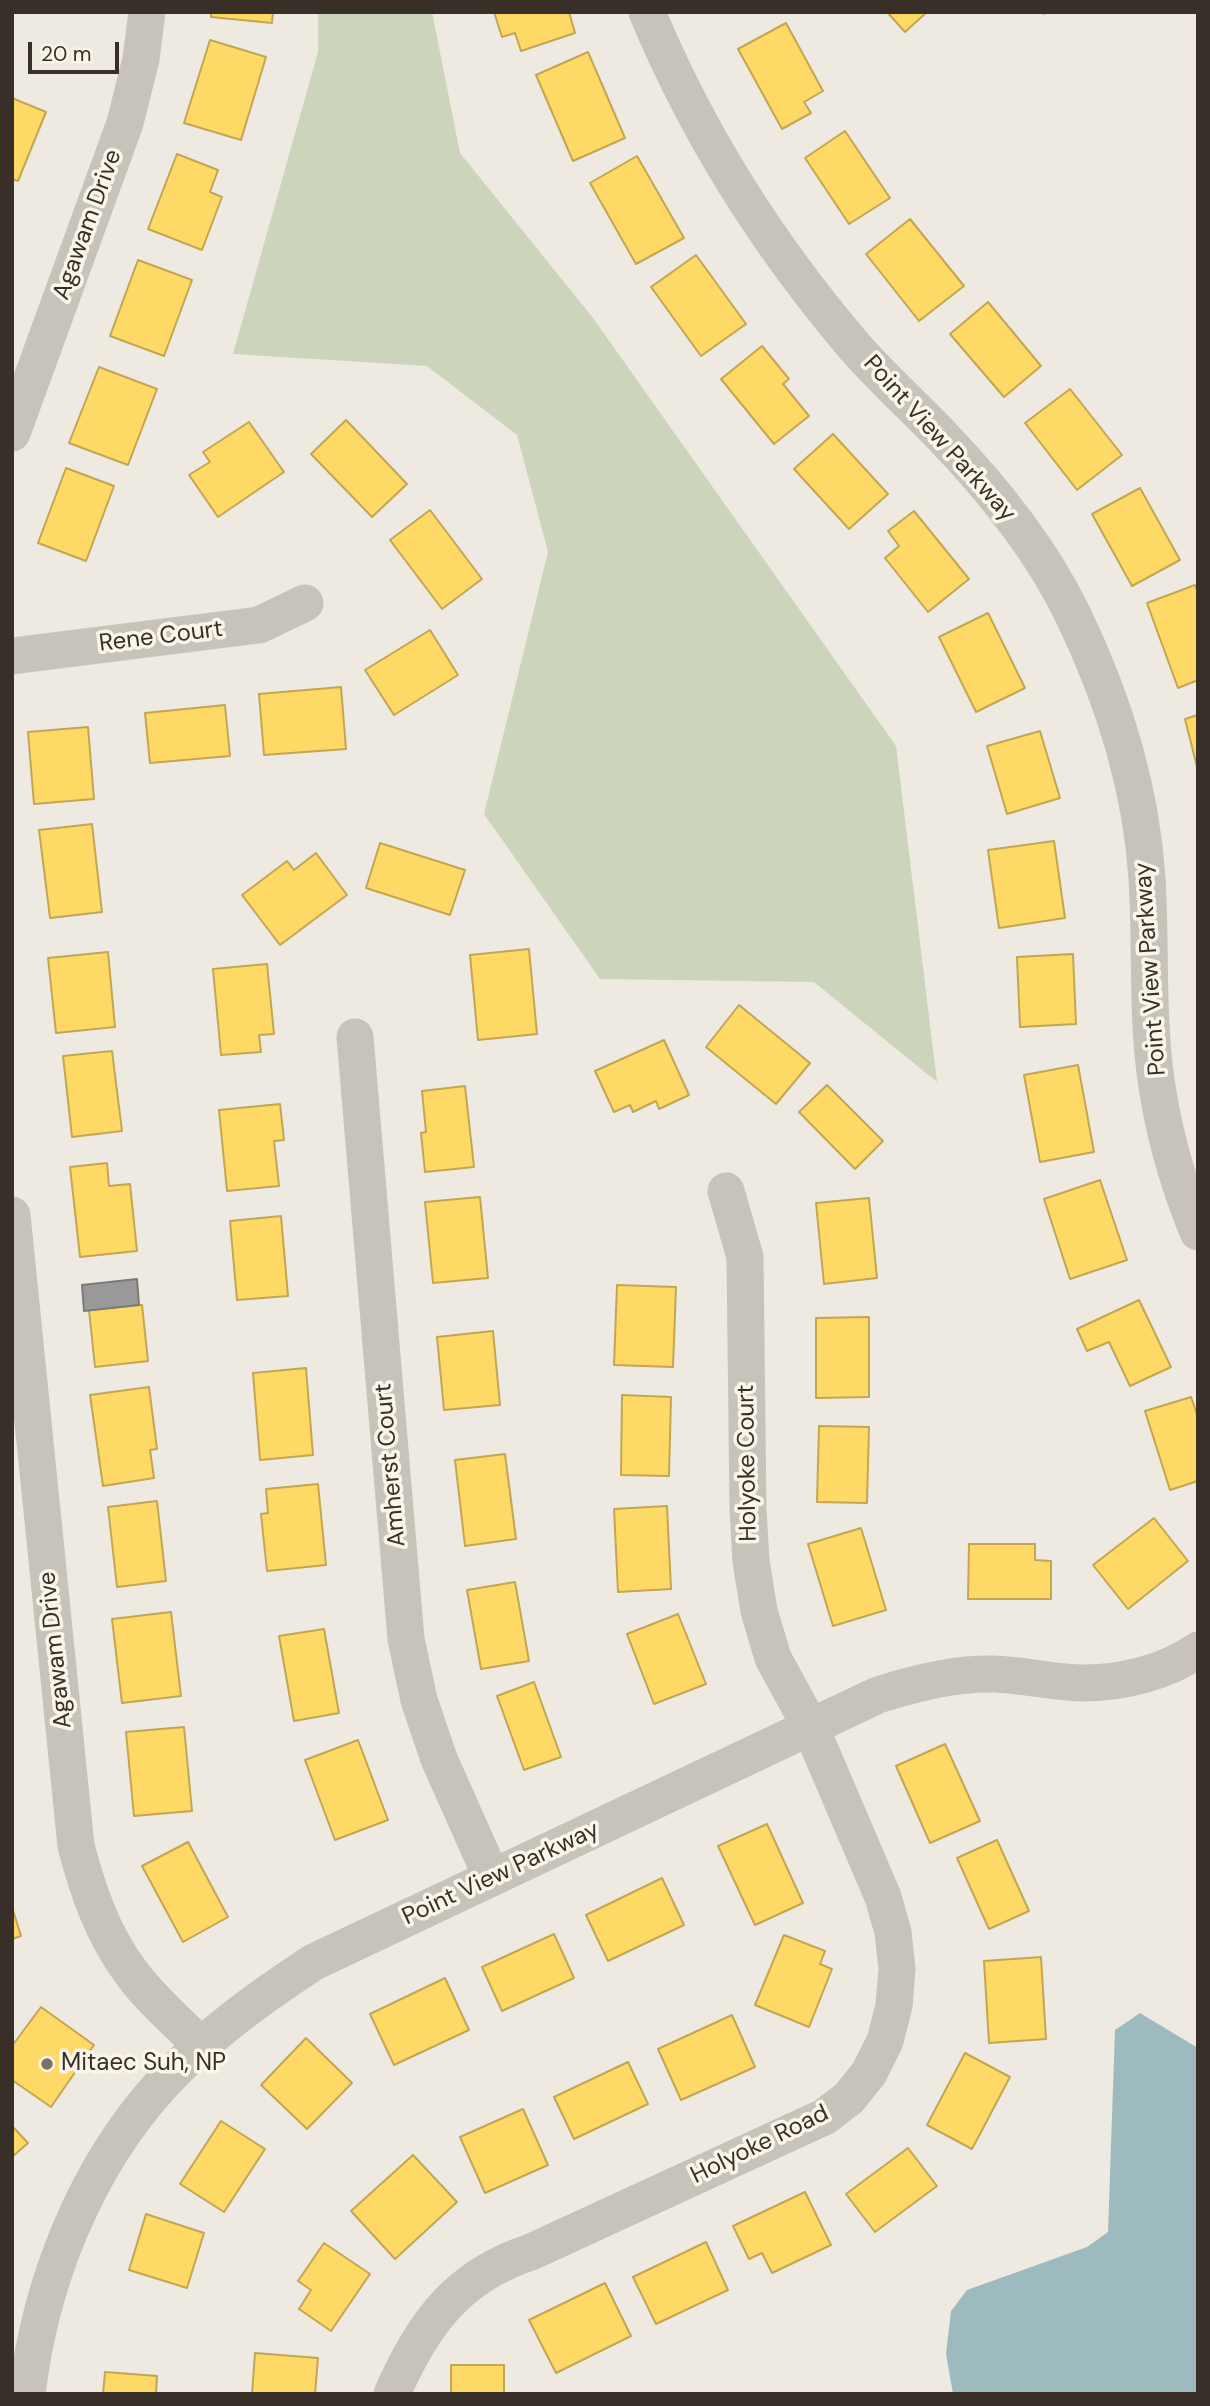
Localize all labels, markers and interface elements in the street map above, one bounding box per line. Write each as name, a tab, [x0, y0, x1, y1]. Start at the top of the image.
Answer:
scale bar	[32, 28, 122, 72]
text: 20 m	[41, 40, 92, 68]
street label: Agawam Drive	[48, 146, 128, 304]
street label: Point View Parkway	[857, 350, 1021, 528]
street label: Rene Court	[97, 615, 225, 659]
street label: Point View Parkway	[1129, 861, 1173, 1077]
street label: Amherst Court	[369, 1382, 413, 1548]
street label: Holyoke Court	[732, 1384, 764, 1542]
street label: Agawam Drive	[33, 1570, 79, 1730]
street label: Point View Parkway	[398, 1816, 604, 1932]
place label: Mitaec Suh, NP	[61, 2050, 226, 2078]
marker: Mitaec Suh, NP	[39, 2056, 55, 2072]
street label: Holyoke Road	[687, 2099, 833, 2191]

